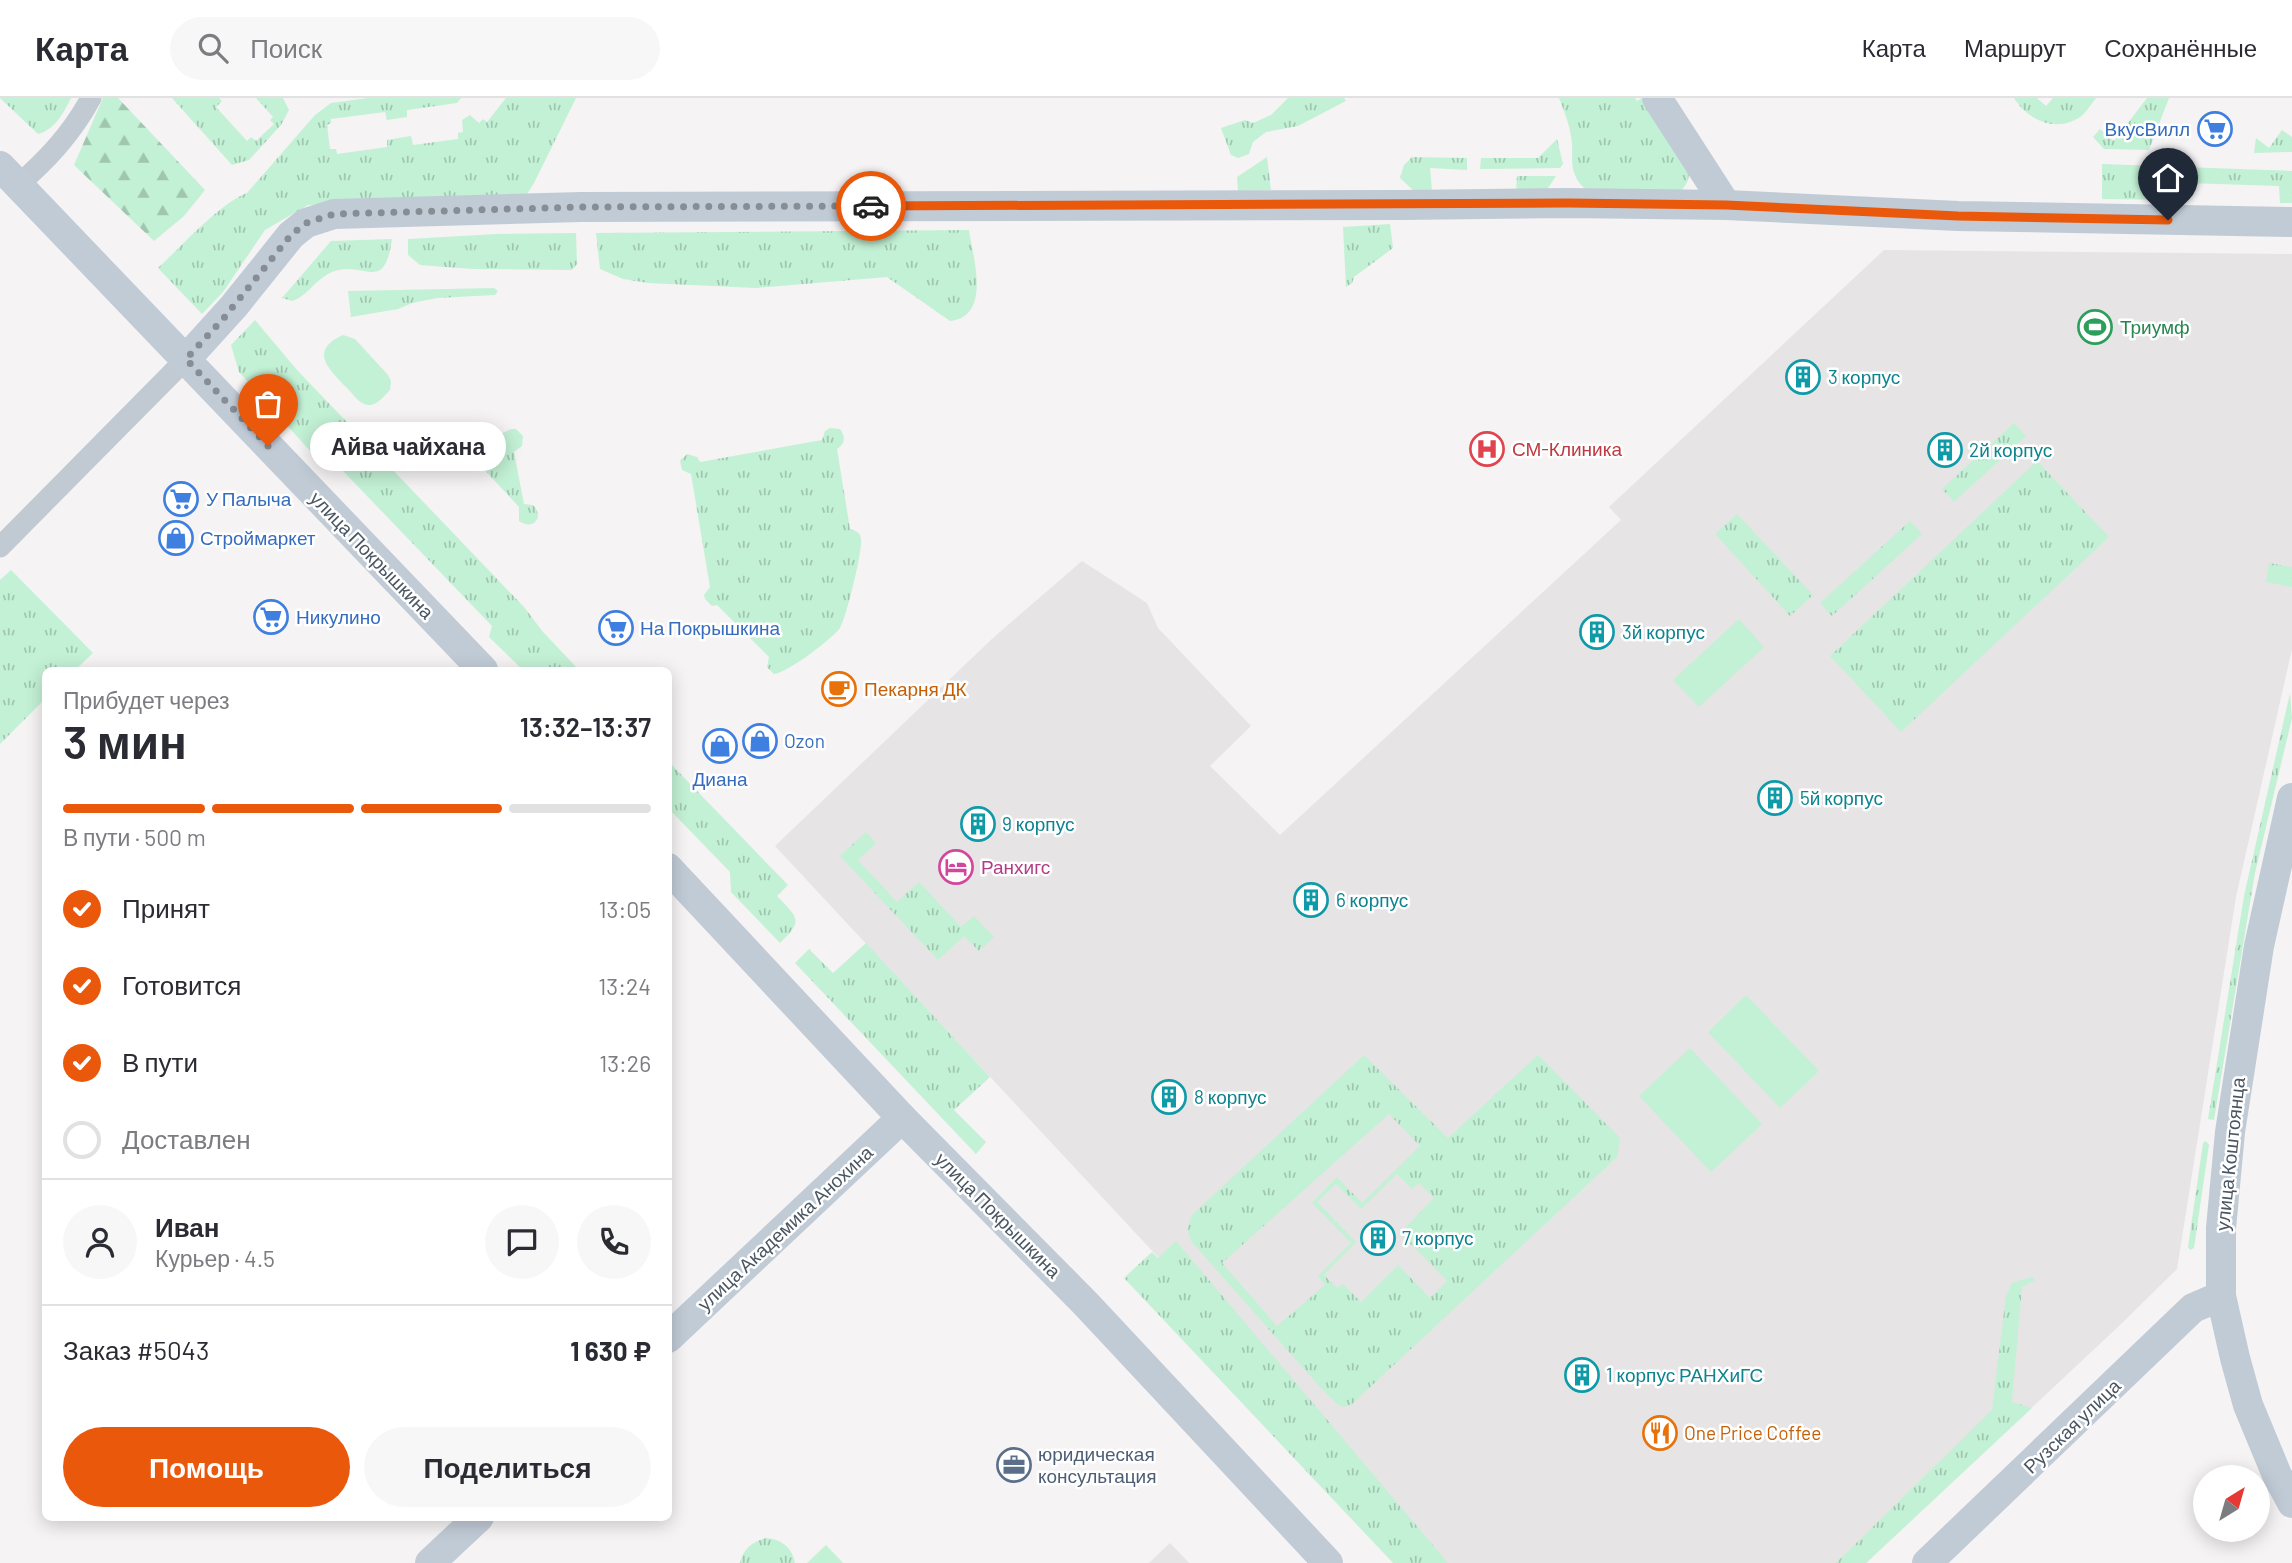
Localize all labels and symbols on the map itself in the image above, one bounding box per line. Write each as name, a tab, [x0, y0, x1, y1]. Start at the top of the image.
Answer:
supermarket icon: ВкусВилл	[2196, 110, 2234, 148]
place label: ВкусВилл	[2105, 117, 2190, 140]
pin	[2138, 148, 2198, 220]
courier	[836, 171, 906, 241]
sports icon: Триумф	[2076, 308, 2114, 346]
place label: Триумф	[2120, 315, 2190, 338]
building icon: 3 корпус	[1784, 358, 1822, 396]
place label: 3 корпус	[1828, 365, 1900, 388]
pin	[238, 374, 298, 446]
callout: Айва чайхана	[310, 422, 506, 470]
hospital icon: СМ-Клиника	[1468, 430, 1506, 468]
building icon: 2й корпус	[1926, 431, 1964, 469]
place label: СМ-Клиника	[1512, 437, 1622, 460]
place label: 2й корпус	[1969, 438, 2052, 461]
supermarket icon: У Палыча	[162, 480, 200, 518]
street label: улица Покрышкина	[306, 486, 439, 623]
place label: У Палыча	[206, 487, 292, 510]
shop icon: Строймаркет	[157, 519, 195, 557]
place label: Строймаркет	[200, 526, 316, 549]
supermarket icon: Никулино	[252, 598, 290, 636]
place label: Никулино	[296, 605, 381, 628]
supermarket icon: На Покрышкина	[597, 609, 635, 647]
building icon: 3й корпус	[1578, 613, 1616, 651]
place label: На Покрышкина	[640, 616, 781, 639]
place label: 3й корпус	[1622, 620, 1705, 643]
cafe icon: Пекарня ДК	[820, 670, 858, 708]
place label: Пекарня ДК	[864, 677, 967, 700]
shop icon: Ozon	[741, 722, 779, 760]
shop icon: Диана	[701, 727, 739, 765]
place label: Ozon	[784, 729, 825, 752]
place label: Диана	[692, 767, 748, 790]
building icon: 5й корпус	[1756, 779, 1794, 817]
place label: 5й корпус	[1800, 786, 1883, 809]
building icon: 9 корпус	[959, 805, 997, 843]
place label: 9 корпус	[1002, 812, 1074, 835]
hotel icon: Ранхигс	[937, 848, 975, 886]
place label: Ранхигс	[981, 855, 1050, 878]
building icon: 6 корпус	[1292, 881, 1330, 919]
place label: 6 корпус	[1336, 888, 1408, 911]
street label: улица Коштоянца	[2210, 1076, 2249, 1232]
building icon: 8 корпус	[1150, 1078, 1188, 1116]
place label: 8 корпус	[1194, 1085, 1266, 1108]
street label: улица Академика Анохина	[692, 1140, 877, 1315]
street label: улица Покрышкина	[931, 1147, 1066, 1282]
building icon: 7 корпус	[1359, 1219, 1397, 1257]
place label: 7 корпус	[1402, 1226, 1474, 1249]
building icon: 1 корпус РАНХиГС	[1563, 1356, 1601, 1394]
place label: 1 корпус РАНХиГС	[1606, 1363, 1763, 1386]
street label: Рузская улица	[2018, 1373, 2125, 1478]
restaurant icon: One Price Coffee	[1641, 1414, 1679, 1452]
place label: One Price Coffee	[1684, 1421, 1821, 1444]
place label: юридическая консультация	[1038, 1442, 1157, 1487]
office icon: юридическая консультация	[995, 1446, 1033, 1484]
north arrow	[2193, 1465, 2270, 1542]

